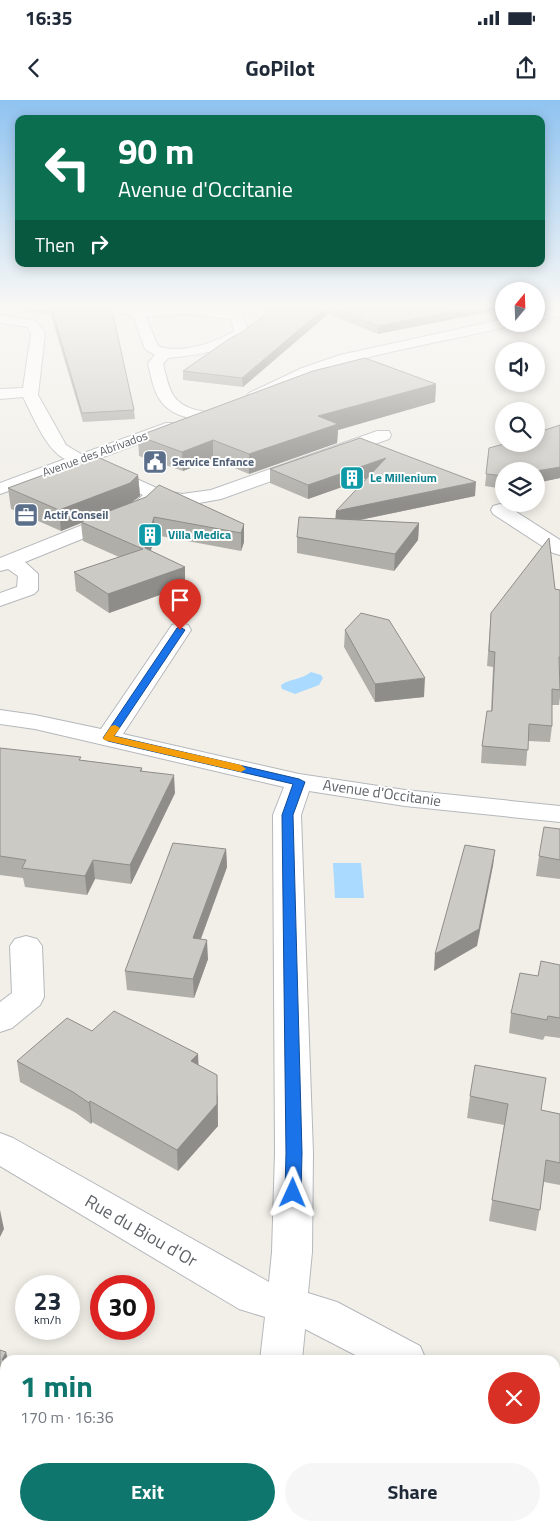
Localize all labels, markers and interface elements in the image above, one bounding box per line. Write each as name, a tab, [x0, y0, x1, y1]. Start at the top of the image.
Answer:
text: 16:35	[25, 3, 72, 32]
text: GoPilot	[245, 51, 315, 85]
icon: back	[20, 54, 48, 82]
icon: share	[512, 54, 540, 82]
text: 90 m	[118, 124, 194, 178]
icon: left	[35, 135, 100, 200]
text: Avenue d'Occitanie	[118, 172, 293, 206]
text: Then	[35, 230, 75, 259]
icon: right	[85, 230, 113, 258]
north arrow	[495, 282, 545, 332]
map controls	[495, 282, 545, 512]
button: sound	[495, 342, 545, 392]
button: search	[495, 402, 545, 452]
street label: Avenue des Abrivados	[39, 425, 151, 481]
public building icon: Service Enfance	[142, 449, 168, 475]
place label: Service Enfance	[172, 452, 254, 471]
button: layers	[495, 462, 545, 512]
building icon: Le Millenium	[339, 465, 365, 491]
place label: Le Millenium	[370, 468, 437, 487]
office icon: Actif Conseil	[13, 502, 39, 528]
place label: Actif Conseil	[44, 505, 108, 524]
building icon: Villa Medica	[137, 522, 163, 548]
place label: Villa Medica	[168, 525, 231, 544]
pin	[159, 579, 201, 630]
icon: arrive	[166, 586, 194, 614]
street label: Avenue d'Occitanie	[321, 773, 443, 812]
position arrow	[266, 1166, 318, 1218]
street label: Rue du Biou d'Or	[80, 1187, 203, 1274]
speed limit sign: 30	[90, 1275, 155, 1340]
text: 23	[33, 1282, 62, 1320]
text: km/h	[34, 1310, 61, 1329]
text: 1 min	[20, 1363, 93, 1409]
button: close	[488, 1372, 540, 1424]
text: 170 m · 16:36	[20, 1405, 114, 1429]
button: Exit	[20, 1463, 275, 1521]
button: Share	[285, 1463, 540, 1521]

